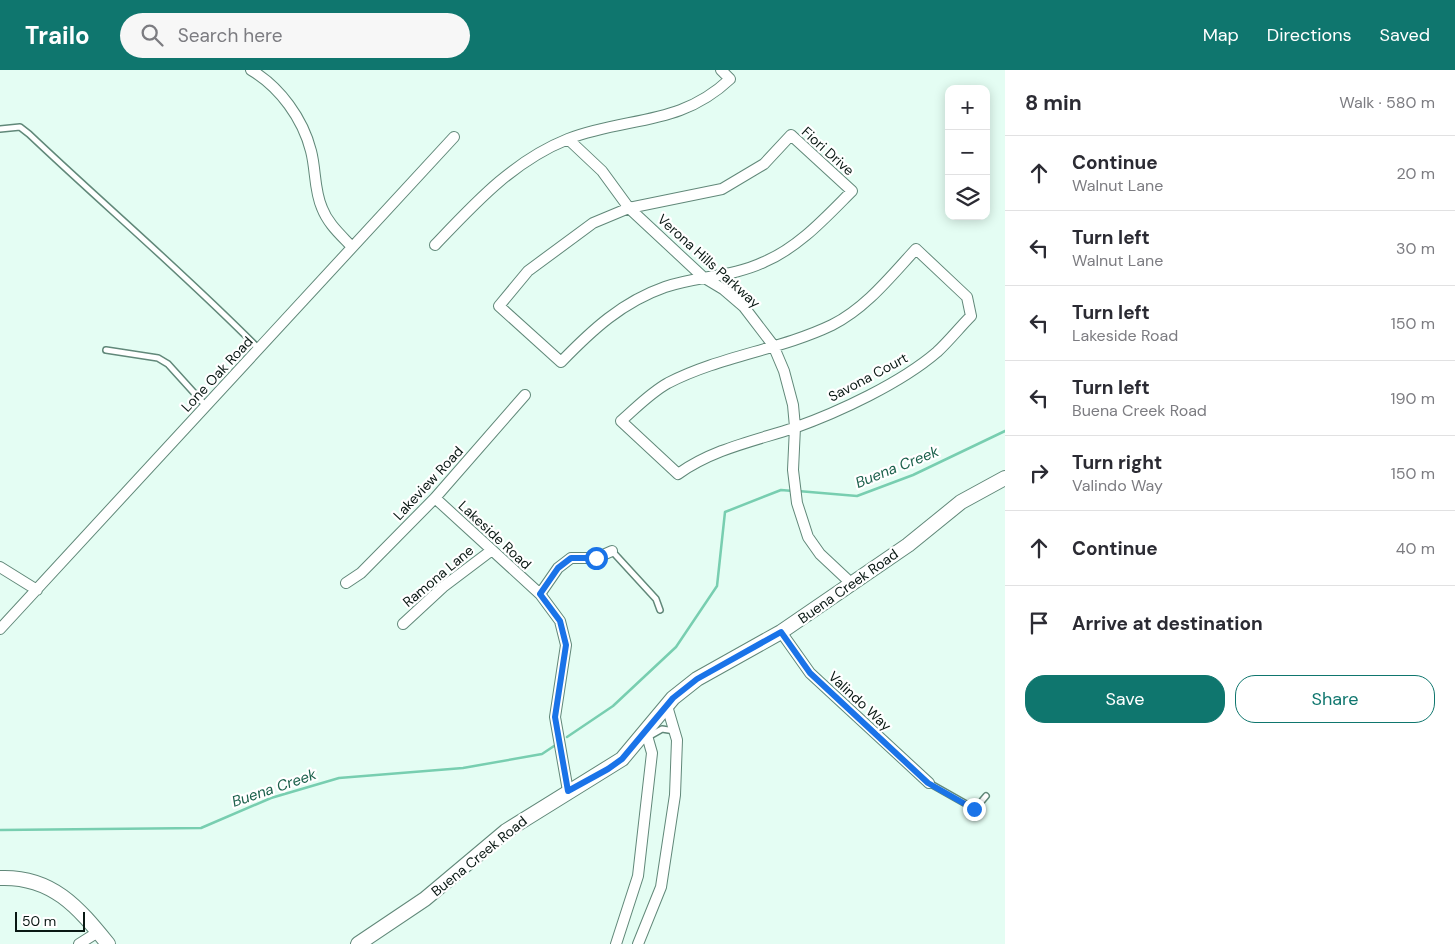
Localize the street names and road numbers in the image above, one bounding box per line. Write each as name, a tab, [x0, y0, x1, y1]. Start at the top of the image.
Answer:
street label: Fiori Drive	[798, 123, 858, 179]
street label: Verona Hills Parkway	[654, 210, 764, 312]
street label: Lone Oak Road	[177, 332, 257, 416]
street label: Savona Court	[825, 349, 911, 405]
street label: Lakeview Road	[389, 442, 467, 524]
street label: Lakeside Road	[455, 497, 535, 573]
street label: Ramona Lane	[399, 541, 477, 611]
street label: Buena Creek Road	[794, 545, 902, 627]
street label: Valindo Way	[825, 667, 895, 735]
street label: Buena Creek Road	[427, 812, 531, 900]

